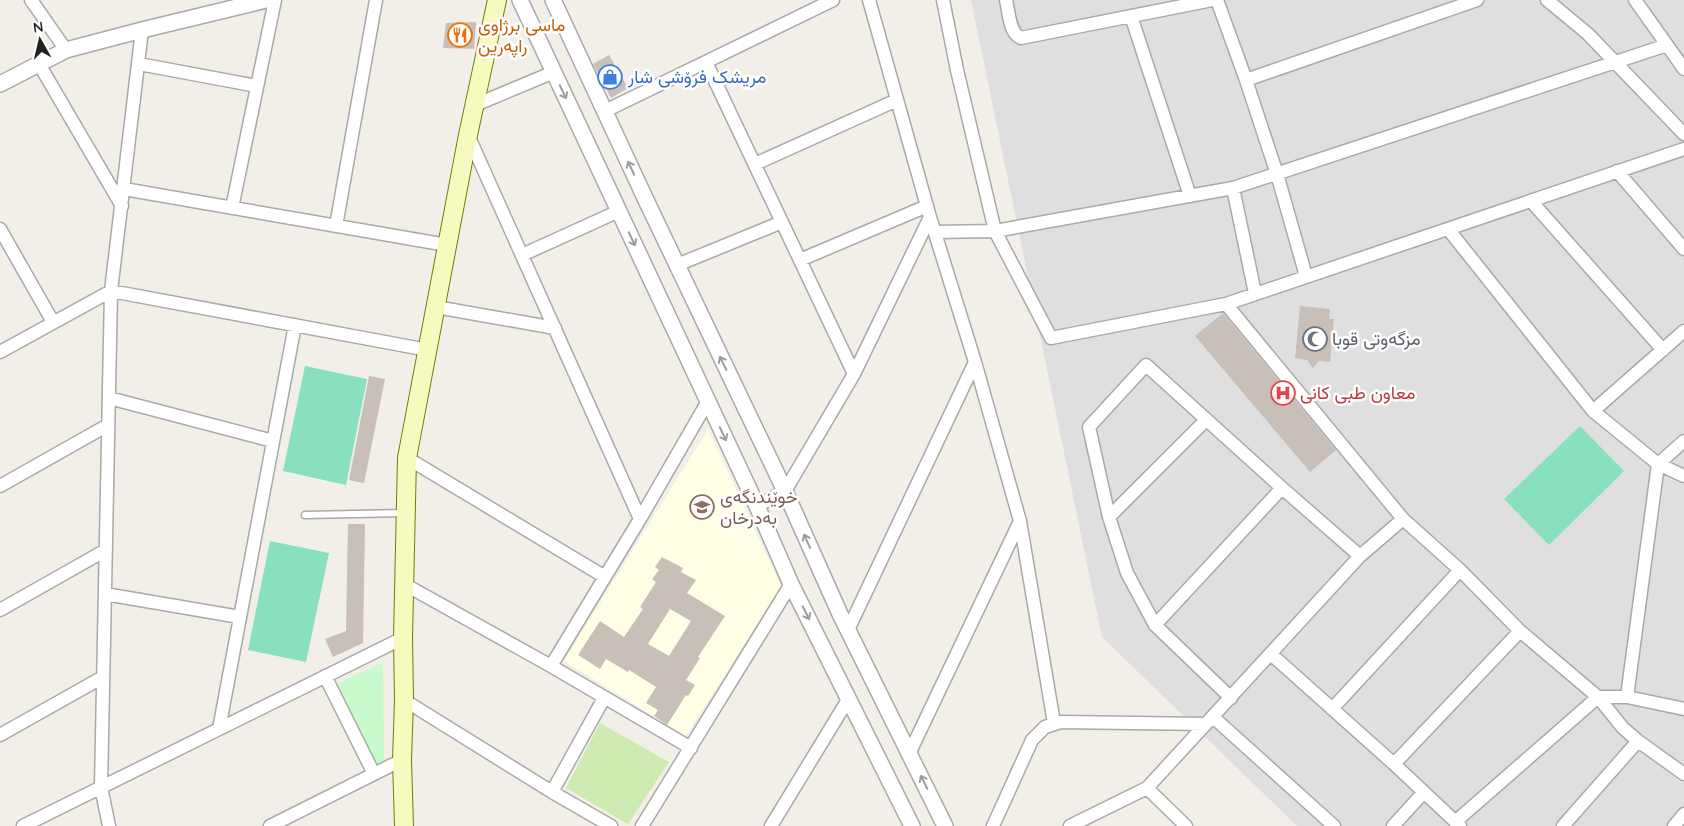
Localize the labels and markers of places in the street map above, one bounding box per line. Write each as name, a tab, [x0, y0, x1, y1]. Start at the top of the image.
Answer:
place label: ماسی برژاوی راپەرین	[478, 13, 565, 58]
restaurant icon: ماسی برژاوی راپەرین	[447, 22, 473, 48]
shop icon: مریشک فرۆشی شار	[597, 64, 623, 90]
place label: مریشک فرۆشی شار	[627, 65, 766, 88]
mosque icon: مزگەوتی قوبا	[1302, 326, 1328, 352]
place label: مزگەوتی قوبا	[1332, 327, 1421, 350]
hospital icon: معاون طبی کانی	[1270, 380, 1296, 406]
place label: معاون طبی کانی	[1300, 381, 1415, 404]
place label: خوێندنگەی بەدرخان	[720, 485, 798, 529]
school or university icon: خوێندنگەی بەدرخان	[689, 494, 715, 520]

